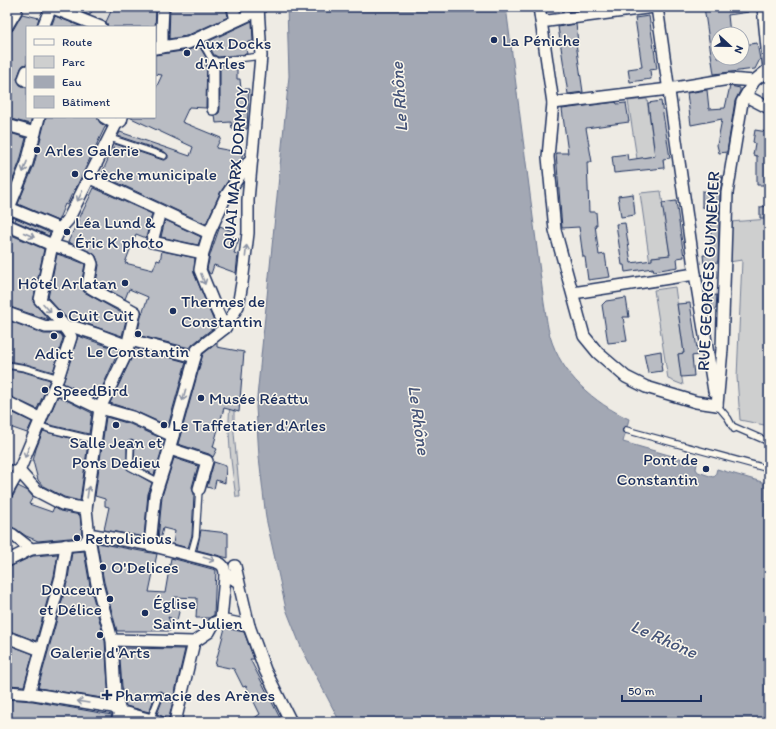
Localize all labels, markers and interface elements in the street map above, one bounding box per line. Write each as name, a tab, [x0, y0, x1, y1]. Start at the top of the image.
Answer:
legend	[26, 26, 156, 118]
north arrow	[710, 26, 750, 66]
place label: La Péniche	[502, 30, 580, 50]
place label: Aux Docks d'Arles	[195, 33, 271, 73]
text: Route	[62, 35, 92, 49]
marker: La Péniche	[489, 35, 499, 45]
text: N	[731, 44, 746, 55]
marker: Aux Docks d'Arles	[182, 48, 192, 58]
text: Parc	[62, 55, 85, 69]
water label: Le Rhône	[385, 60, 412, 133]
text: Eau	[62, 75, 82, 89]
street label: QUAI MARX DORMOY	[218, 86, 252, 250]
text: Bâtiment	[62, 95, 111, 109]
place label: Arles Galerie	[45, 140, 139, 160]
marker: Arles Galerie	[32, 145, 42, 155]
one-way arrow	[20, 161, 28, 173]
place label: Crèche municipale	[83, 164, 217, 184]
marker: Crèche municipale	[70, 169, 80, 179]
street label: RUE GEORGES GUYNEMER	[693, 171, 723, 371]
one-way arrow	[76, 190, 84, 202]
place label: Léa Lund & Éric K photo	[75, 212, 164, 252]
marker: Léa Lund & Éric K photo	[62, 227, 72, 237]
one-way arrow	[23, 232, 35, 240]
one-way arrow	[242, 245, 250, 258]
place label: Hôtel Arlatan	[18, 273, 117, 293]
one-way arrow	[200, 273, 208, 285]
marker: Hôtel Arlatan	[120, 278, 130, 288]
place label: Thermes de Constantin	[181, 291, 265, 331]
one-way arrow	[43, 303, 52, 314]
place label: Cuit Cuit	[68, 305, 134, 325]
marker: Thermes de Constantin	[168, 306, 178, 316]
marker: Cuit Cuit	[55, 310, 65, 320]
marker: Le Constantin	[133, 329, 143, 339]
marker: Adict	[49, 331, 59, 341]
place label: Le Constantin	[87, 341, 190, 361]
place label: Adict	[35, 343, 73, 363]
place label: SpeedBird	[53, 380, 129, 400]
water label: Le Rhône	[403, 384, 435, 458]
marker: SpeedBird	[40, 385, 50, 395]
one-way arrow	[180, 388, 187, 401]
place label: Musée Réattu	[209, 388, 309, 408]
marker: Musée Réattu	[196, 393, 206, 403]
place label: Le Taffetatier d'Arles	[172, 415, 326, 435]
marker: Salle Jean et Pons Dedieu	[111, 420, 121, 430]
marker: Le Taffetatier d'Arles	[159, 420, 169, 430]
place label: Salle Jean et Pons Dedieu	[70, 432, 162, 472]
one-way arrow	[23, 445, 30, 457]
place label: Pont de Constantin	[617, 449, 698, 489]
marker: Pont de Constantin	[701, 464, 711, 474]
one-way arrow	[84, 486, 92, 499]
place label: Retrolicious	[85, 528, 172, 548]
marker: Retrolicious	[72, 533, 82, 543]
one-way arrow	[202, 556, 215, 563]
place label: O'Delices	[111, 557, 179, 577]
marker: O'Delices	[98, 562, 108, 572]
place label: Douceur et Délice	[39, 579, 103, 619]
place label: Église Saint-Julien	[153, 593, 243, 633]
marker: Douceur et Délice	[105, 594, 115, 604]
marker: Église Saint-Julien	[140, 608, 150, 618]
water label: Le Rhône	[628, 615, 702, 664]
marker: Galerie d'Arts	[95, 630, 105, 640]
place label: Galerie d'Arts	[50, 642, 150, 662]
scale bar	[622, 677, 701, 703]
text: 50 m	[628, 684, 654, 698]
place label: Pharmacie des Arènes	[115, 685, 275, 705]
marker: Pharmacie des Arènes	[102, 690, 112, 700]
one-way arrow	[77, 698, 90, 706]

